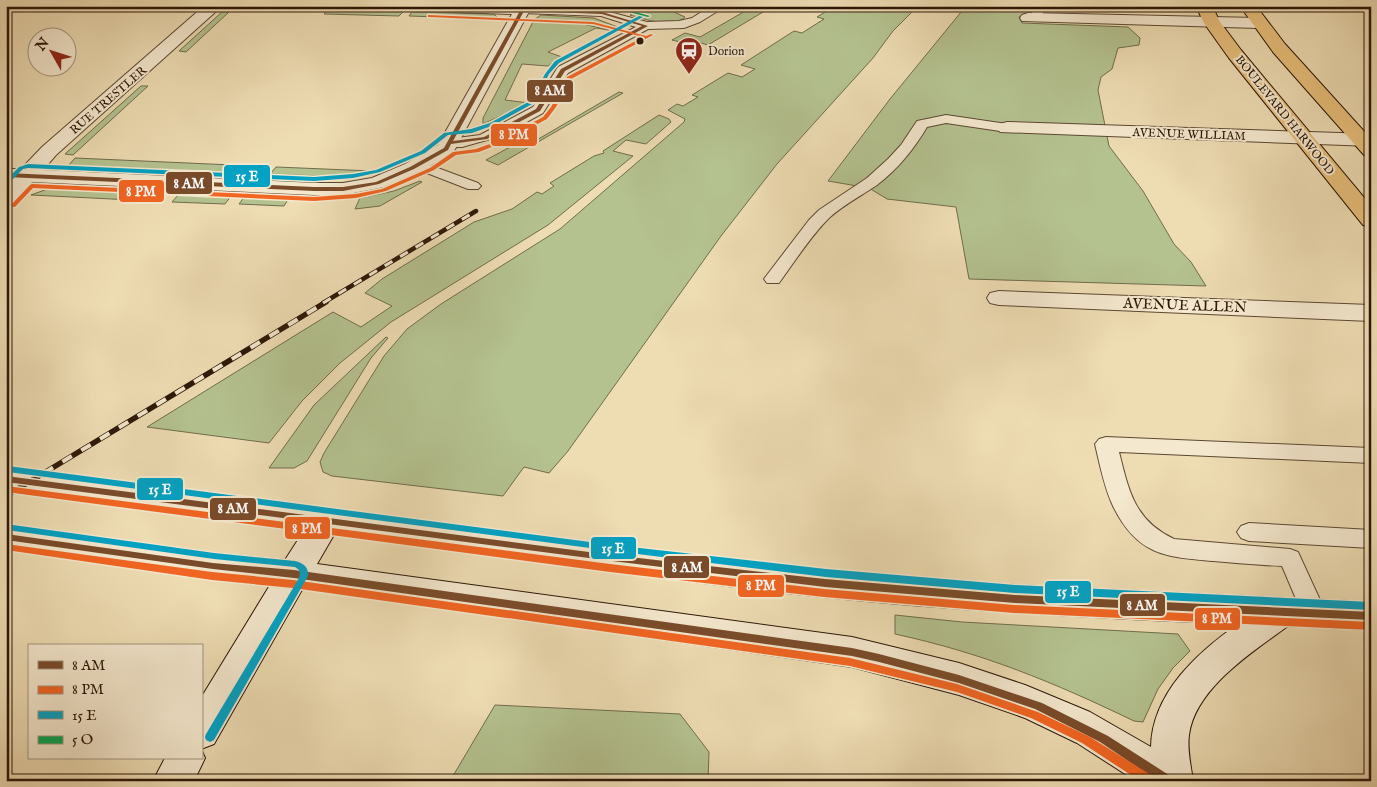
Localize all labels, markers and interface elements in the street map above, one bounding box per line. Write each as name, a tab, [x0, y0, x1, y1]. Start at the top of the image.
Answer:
north arrow	[28, 28, 78, 78]
text: N	[31, 34, 53, 56]
unlabelled marker	[635, 36, 645, 46]
station icon: Dorion	[674, 36, 704, 75]
place label: Dorion	[708, 44, 745, 59]
street label: BOULEVARD HARWOOD	[1232, 53, 1338, 178]
street label: RUE TRESTLER	[67, 62, 150, 138]
line badge: 8 AM	[526, 79, 574, 103]
text: 8 AM	[534, 82, 566, 100]
line badge: 8 PM	[490, 123, 538, 147]
street label: AVENUE WILLIAM	[1131, 125, 1246, 144]
text: 8 PM	[499, 126, 530, 144]
line badge: 15 E	[223, 164, 271, 188]
text: 15 E	[235, 168, 259, 186]
line badge: 8 AM	[165, 171, 213, 195]
text: 8 AM	[173, 175, 205, 193]
line badge: 8 PM	[118, 179, 165, 203]
text: 8 PM	[126, 183, 157, 201]
street label: AVENUE ALLEN	[1122, 294, 1247, 317]
line badge: 15 E	[136, 477, 184, 501]
text: 15 E	[148, 481, 172, 499]
line badge: 8 AM	[209, 497, 257, 521]
text: 8 AM	[217, 500, 249, 518]
line badge: 8 PM	[284, 516, 331, 540]
text: 8 PM	[292, 520, 323, 538]
line badge: 15 E	[590, 536, 637, 560]
text: 15 E	[601, 540, 625, 558]
line badge: 8 AM	[663, 555, 710, 579]
text: 8 AM	[671, 559, 703, 577]
line badge: 8 PM	[737, 574, 785, 598]
text: 8 PM	[746, 577, 777, 595]
line badge: 15 E	[1044, 580, 1092, 604]
text: 15 E	[1056, 583, 1080, 601]
line badge: 8 AM	[1119, 593, 1166, 617]
text: 8 AM	[1126, 597, 1158, 615]
line badge: 8 PM	[1194, 607, 1241, 631]
text: 8 PM	[1202, 610, 1233, 628]
legend	[28, 644, 202, 760]
text: 8 AM	[72, 656, 105, 675]
text: 8 PM	[72, 680, 104, 699]
text: 15 E	[72, 706, 97, 725]
text: 5 O	[72, 730, 93, 749]

